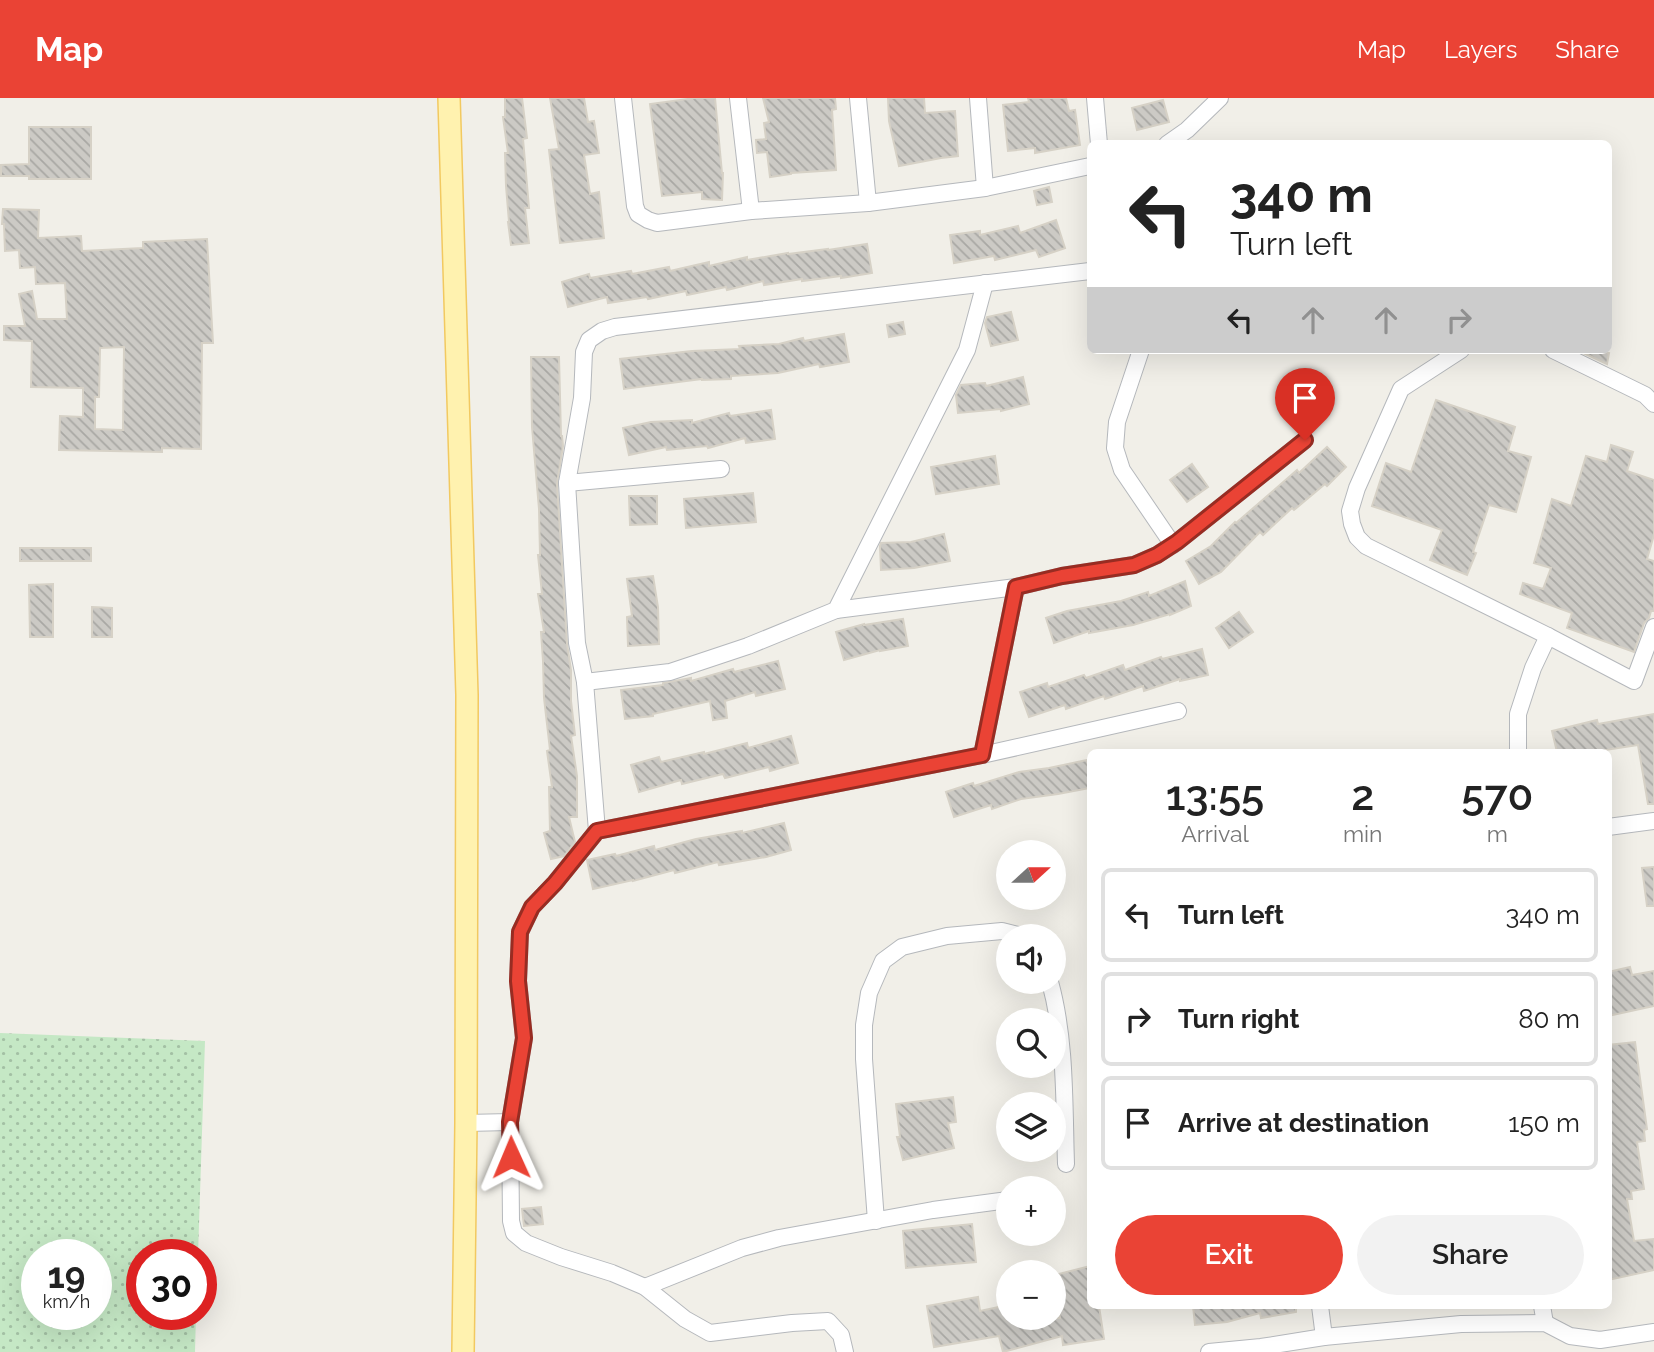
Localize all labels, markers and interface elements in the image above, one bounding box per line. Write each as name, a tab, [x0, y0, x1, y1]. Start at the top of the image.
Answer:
text: Map	[35, 30, 103, 69]
text: Map	[1357, 35, 1406, 64]
text: Layers	[1444, 35, 1517, 64]
text: Share	[1555, 35, 1619, 64]
text: 340 m	[1230, 166, 1373, 223]
icon: left	[1115, 168, 1206, 259]
text: Turn left	[1230, 225, 1352, 262]
icon: left	[1221, 301, 1259, 339]
icon: ahead	[1294, 301, 1332, 339]
icon: ahead	[1367, 301, 1405, 339]
icon: right	[1440, 301, 1478, 339]
pin	[1275, 368, 1335, 440]
icon: arrive	[1286, 379, 1324, 417]
text: 13:55	[1166, 771, 1264, 820]
text: 2	[1351, 771, 1374, 820]
text: 570	[1461, 771, 1533, 820]
text: Arrival	[1181, 820, 1249, 847]
text: min	[1343, 820, 1383, 847]
text: m	[1487, 820, 1508, 847]
north arrow	[996, 840, 1066, 910]
map controls	[996, 840, 1066, 1330]
icon: left	[1119, 896, 1157, 934]
text: Turn left	[1178, 900, 1284, 930]
text: 340 m	[1505, 900, 1580, 930]
button: sound	[996, 924, 1066, 994]
icon: right	[1119, 1000, 1157, 1038]
text: Turn right	[1178, 1004, 1299, 1034]
text: 80 m	[1518, 1004, 1580, 1034]
button: search	[996, 1008, 1066, 1078]
button: layers	[996, 1092, 1066, 1162]
icon: arrive	[1119, 1104, 1157, 1142]
text: Arrive at destination	[1178, 1108, 1429, 1138]
text: 150 m	[1508, 1108, 1580, 1138]
position arrow	[474, 1120, 548, 1194]
button: +	[996, 1176, 1066, 1246]
button: Exit	[1115, 1215, 1343, 1295]
button: Share	[1357, 1215, 1584, 1295]
speed limit sign: 30	[126, 1239, 217, 1330]
text: 19	[48, 1255, 85, 1296]
button: −	[996, 1260, 1066, 1330]
text: km/h	[43, 1291, 90, 1312]

